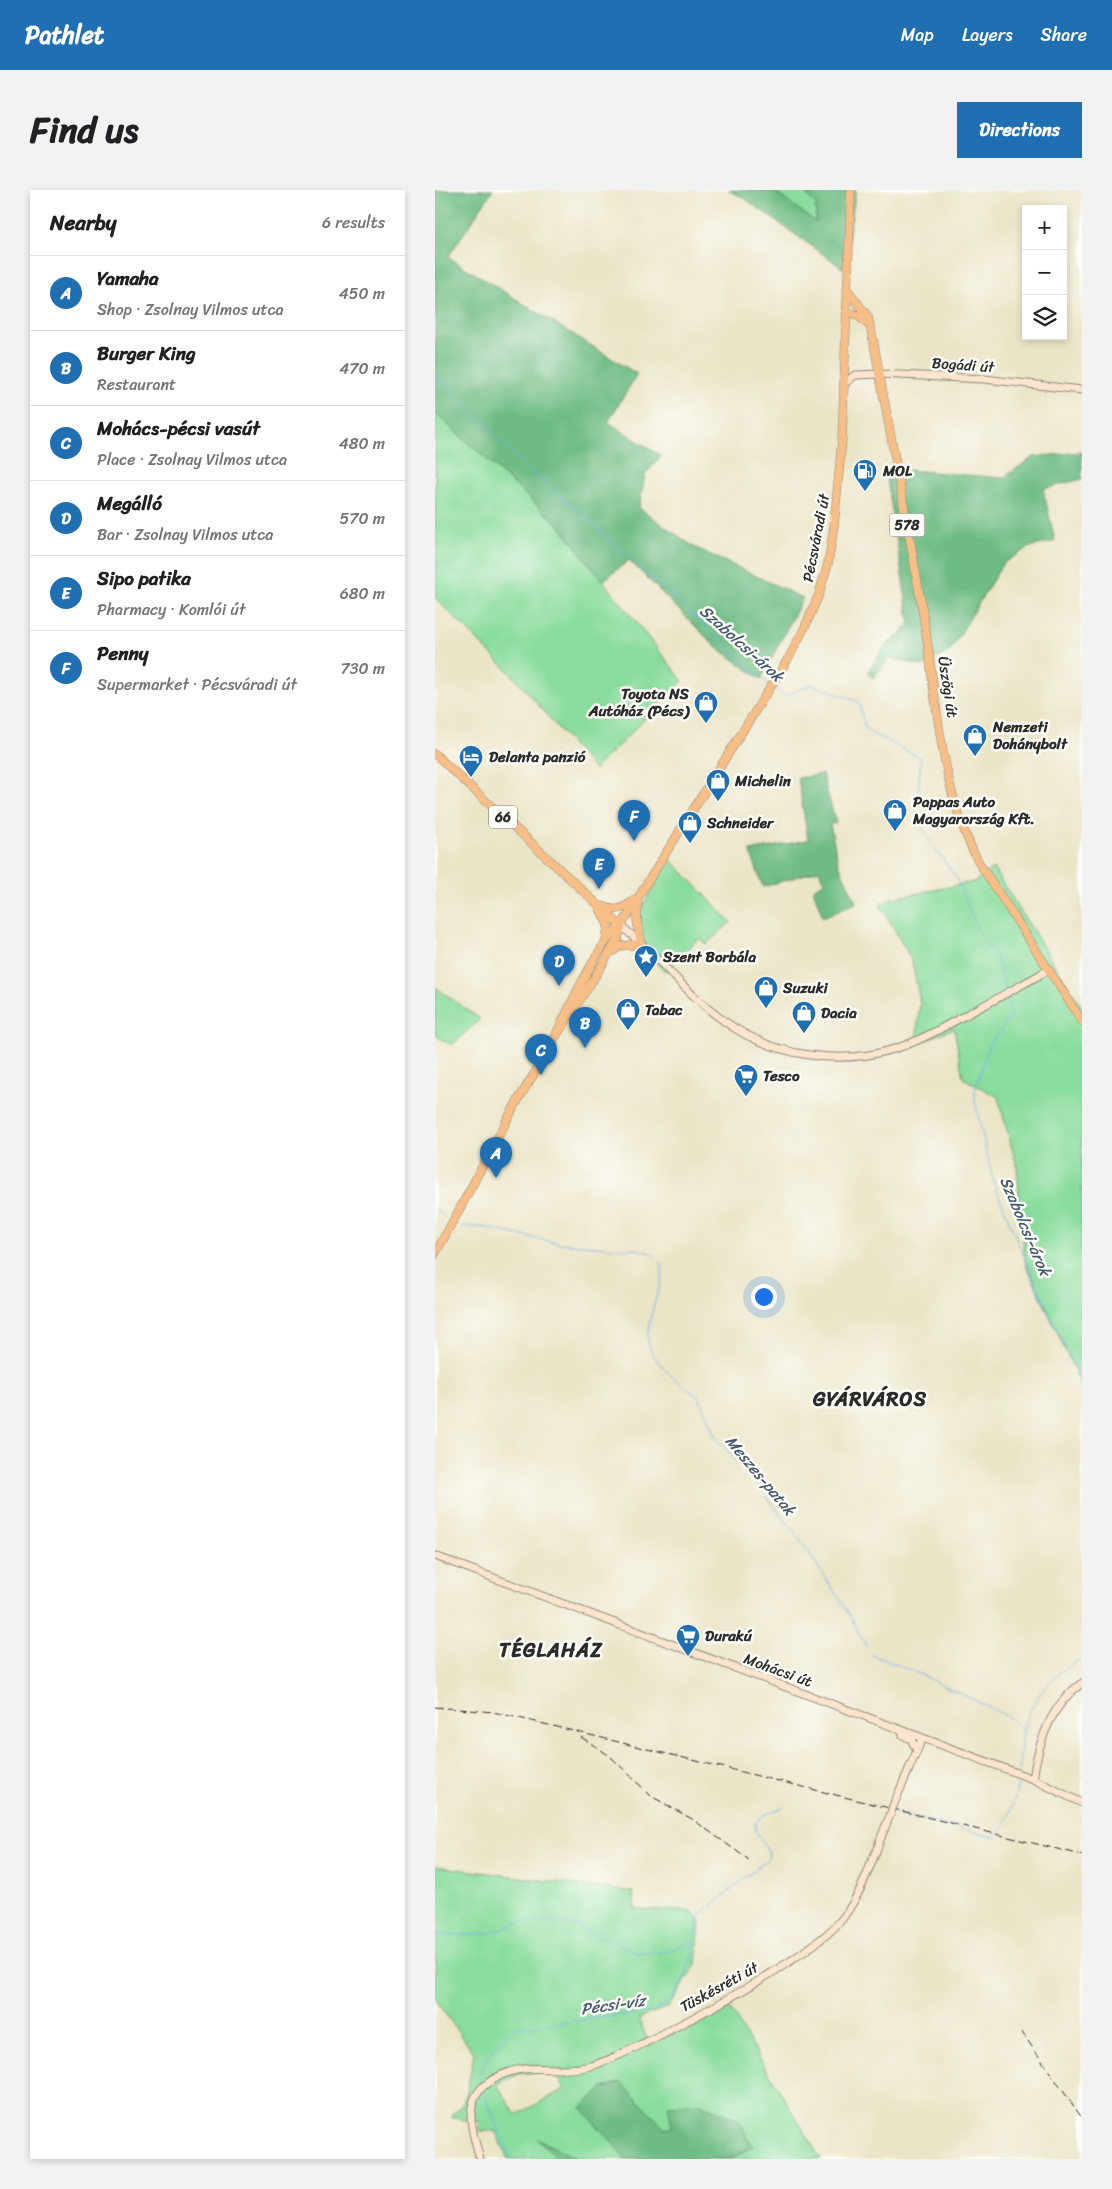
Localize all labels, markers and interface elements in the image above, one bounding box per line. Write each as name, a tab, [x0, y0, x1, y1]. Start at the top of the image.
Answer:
text: Pathlet	[25, 14, 104, 56]
text: Map	[901, 19, 934, 51]
text: Layers	[962, 19, 1013, 51]
text: Share	[1041, 19, 1087, 51]
text: Find us	[30, 99, 138, 161]
button: Directions	[957, 102, 1082, 158]
text: Nearby	[50, 204, 116, 242]
map controls	[1022, 205, 1067, 340]
button: +	[1022, 205, 1067, 250]
text: 6 results	[322, 208, 385, 237]
button: −	[1022, 250, 1067, 295]
text: Yamaha	[97, 262, 159, 295]
text: A	[61, 279, 71, 308]
text: 450 m	[339, 279, 385, 308]
text: Shop · Zsolnay Vilmos utca	[97, 295, 284, 324]
button: layers	[1022, 295, 1067, 340]
text: Burger King	[97, 337, 196, 370]
street label: Bogádi út	[931, 350, 996, 380]
text: B	[61, 354, 71, 383]
text: 470 m	[339, 354, 385, 383]
text: Restaurant	[97, 370, 176, 399]
text: Mohács-pécsi vasút	[97, 412, 260, 445]
text: C	[61, 429, 71, 458]
text: 480 m	[339, 429, 385, 458]
text: Place · Zsolnay Vilmos utca	[97, 445, 287, 474]
fuel station icon: MOL	[852, 458, 878, 492]
place label: MOL	[882, 458, 913, 484]
text: Megálló	[97, 487, 162, 520]
street label: Pécsváradi út	[795, 491, 837, 584]
text: D	[61, 504, 71, 533]
text: 570 m	[340, 504, 385, 533]
road number: 578	[889, 514, 925, 536]
text: Bar · Zsolnay Vilmos utca	[97, 520, 273, 549]
text: Sipo patika	[97, 562, 191, 595]
text: E	[62, 579, 70, 608]
text: 680 m	[340, 579, 385, 608]
text: Pharmacy · Komlói út	[97, 595, 245, 624]
water label: Szabolcsi-árok	[693, 597, 792, 691]
text: Penny	[97, 637, 149, 670]
text: F	[62, 654, 70, 683]
text: 730 m	[341, 654, 385, 683]
street label: Üszögi út	[930, 654, 966, 720]
text: Supermarket · Pécsváradi út	[97, 670, 297, 699]
place label: Toyota NS Autóház (Pécs)	[588, 681, 691, 724]
shop icon: Toyota NS Autóház (Pécs)	[693, 690, 719, 724]
place label: Nemzeti Dohánybolt	[992, 714, 1068, 757]
shop icon: Nemzeti Dohánybolt	[962, 723, 988, 757]
hotel icon: Delanta panzió	[458, 744, 484, 778]
place label: Delanta panzió	[489, 744, 586, 770]
shop icon: Michelin	[705, 768, 731, 802]
place label: Michelin	[734, 768, 792, 794]
place label: Pappas Auto Magyarország Kft.	[912, 789, 1035, 832]
shop icon: Pappas Auto Magyarország Kft.	[882, 798, 908, 832]
pin: F	[618, 800, 650, 841]
road number: 66	[489, 806, 517, 828]
shop icon: Schneider	[677, 810, 703, 844]
place label: Schneider	[706, 810, 775, 836]
pin: E	[583, 848, 615, 889]
place icon: Szent Borbála	[633, 944, 659, 978]
place label: Szent Borbála	[662, 944, 756, 970]
pin: D	[543, 945, 575, 986]
shop icon: Suzuki	[753, 975, 779, 1009]
place label: Suzuki	[782, 975, 829, 1001]
shop icon: Tabac	[615, 997, 641, 1031]
place label: Tabac	[645, 997, 683, 1023]
shop icon: Dacia	[791, 1000, 817, 1034]
place label: Dacia	[821, 1000, 857, 1026]
pin: B	[569, 1007, 601, 1048]
pin: C	[525, 1034, 557, 1075]
supermarket icon: Tesco	[733, 1063, 759, 1097]
place label: Tesco	[763, 1063, 800, 1089]
pin: A	[480, 1137, 512, 1178]
water label: Szabolcsi-árok	[992, 1172, 1060, 1283]
your location	[751, 1284, 777, 1310]
district label: GYÁRVÁROS	[812, 1382, 927, 1417]
water label: Meszes-patak	[718, 1428, 804, 1523]
supermarket icon: Durakú	[675, 1623, 701, 1657]
place label: Durakú	[705, 1623, 753, 1649]
district label: TÉGLAHÁZ	[499, 1633, 603, 1668]
street label: Mohácsi út	[740, 1646, 816, 1695]
street label: Tüskésréti út	[675, 1954, 764, 2019]
water label: Pécsi-víz	[579, 1985, 649, 2023]

